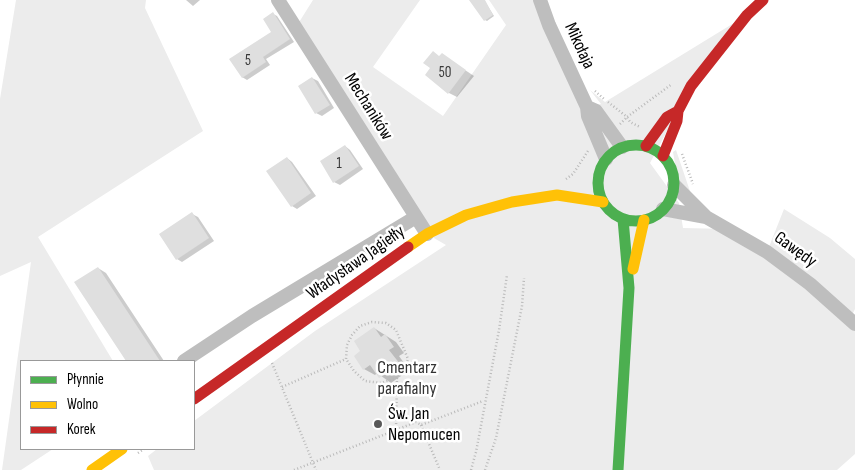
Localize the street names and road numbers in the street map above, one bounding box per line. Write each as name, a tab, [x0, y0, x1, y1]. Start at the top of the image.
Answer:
street label: Mikołaja	[559, 19, 599, 73]
street label: Mechaników	[339, 70, 397, 144]
street label: Władysława Jagiełły	[303, 221, 409, 305]
street label: Gawędy	[769, 227, 821, 273]

